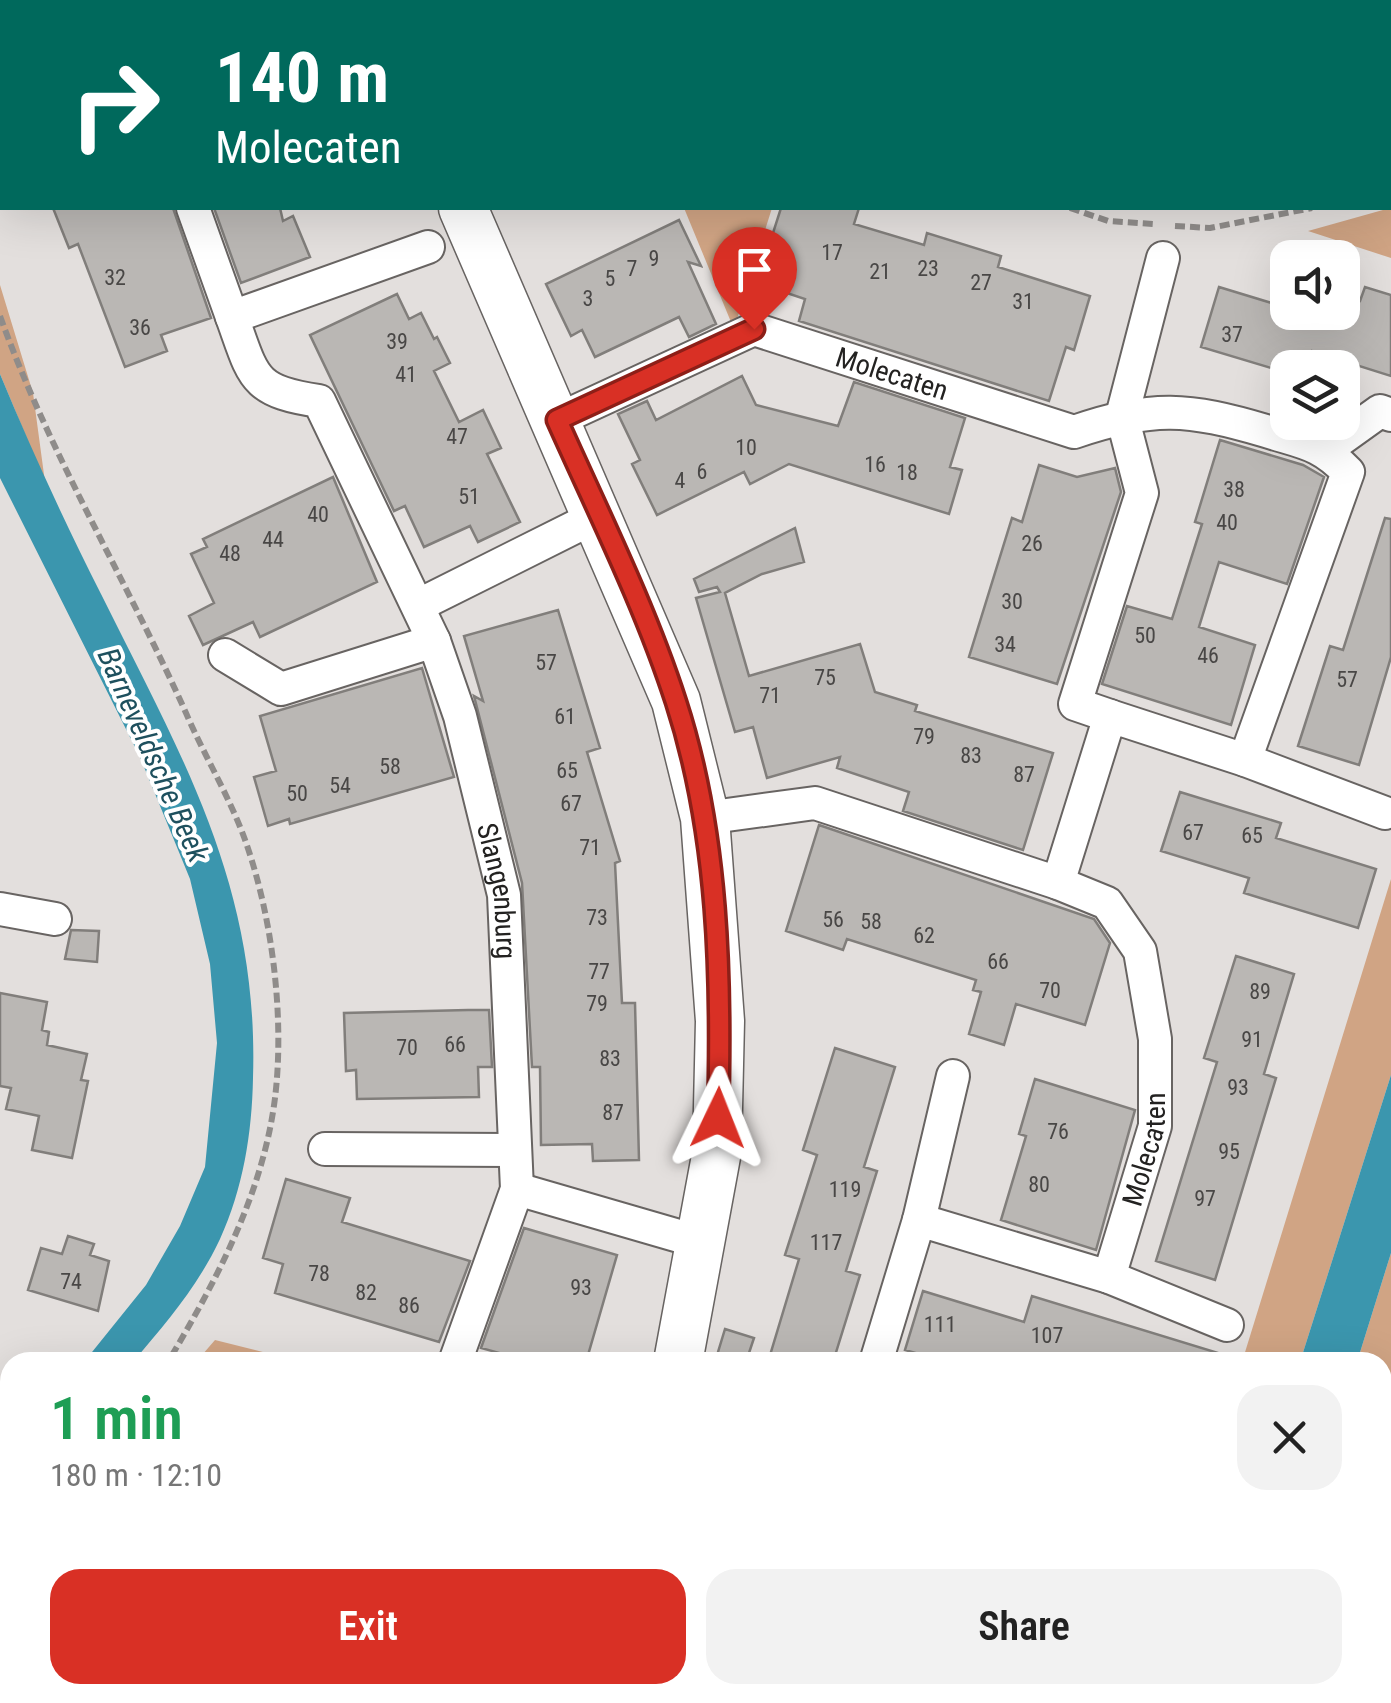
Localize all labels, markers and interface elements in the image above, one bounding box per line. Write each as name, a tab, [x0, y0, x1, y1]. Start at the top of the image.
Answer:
text: 140 m	[215, 37, 389, 119]
icon: right	[50, 40, 180, 170]
text: Molecaten	[215, 121, 402, 174]
pin	[712, 227, 797, 330]
house number: 17	[821, 240, 843, 265]
map controls	[1270, 240, 1360, 440]
button: sound	[1270, 240, 1360, 330]
icon: arrive	[727, 242, 782, 297]
house number: 9	[649, 246, 659, 271]
house number: 7	[627, 256, 637, 281]
house number: 23	[917, 256, 939, 281]
house number: 21	[869, 259, 891, 284]
house number: 32	[104, 265, 126, 290]
house number: 5	[605, 266, 615, 291]
house number: 27	[970, 270, 992, 295]
house number: 3	[583, 286, 593, 311]
house number: 31	[1012, 289, 1034, 314]
house number: 36	[129, 315, 151, 340]
house number: 37	[1221, 322, 1243, 347]
house number: 39	[386, 329, 408, 354]
street label: Molecaten	[832, 340, 952, 407]
button: layers	[1270, 350, 1360, 440]
house number: 41	[395, 362, 417, 387]
house number: 47	[446, 424, 468, 449]
house number: 10	[735, 435, 757, 460]
house number: 16	[864, 452, 886, 477]
house number: 6	[697, 459, 707, 484]
house number: 18	[896, 460, 918, 485]
house number: 4	[675, 468, 686, 493]
house number: 38	[1223, 477, 1245, 502]
house number: 51	[458, 484, 480, 509]
house number: 40	[307, 502, 329, 527]
house number: 40	[1216, 510, 1238, 535]
house number: 44	[262, 527, 284, 552]
house number: 26	[1021, 531, 1043, 556]
house number: 48	[219, 541, 241, 566]
house number: 30	[1001, 589, 1023, 614]
house number: 50	[1134, 623, 1156, 648]
house number: 34	[994, 632, 1016, 657]
water label: Barneveldsche Beek	[91, 642, 217, 868]
house number: 46	[1197, 643, 1219, 668]
house number: 57	[535, 650, 557, 675]
house number: 75	[814, 665, 836, 690]
house number: 57	[1336, 667, 1358, 692]
house number: 71	[759, 683, 781, 708]
house number: 61	[554, 704, 576, 729]
house number: 79	[913, 724, 935, 749]
house number: 83	[960, 743, 982, 768]
house number: 58	[379, 754, 401, 779]
house number: 65	[556, 758, 578, 783]
house number: 87	[1013, 762, 1035, 787]
house number: 54	[329, 773, 351, 798]
house number: 50	[286, 781, 308, 806]
house number: 67	[560, 791, 582, 816]
street label: Slangenburg	[470, 820, 523, 960]
house number: 67	[1182, 820, 1204, 845]
house number: 65	[1241, 823, 1263, 848]
house number: 71	[579, 835, 601, 860]
house number: 73	[586, 905, 608, 930]
house number: 56	[822, 907, 844, 932]
house number: 58	[860, 909, 882, 934]
house number: 62	[913, 923, 935, 948]
house number: 66	[987, 949, 1009, 974]
house number: 77	[588, 959, 610, 984]
house number: 70	[1039, 978, 1061, 1003]
house number: 89	[1249, 979, 1271, 1004]
house number: 79	[586, 991, 608, 1016]
house number: 91	[1241, 1027, 1263, 1052]
house number: 66	[444, 1032, 466, 1057]
house number: 70	[396, 1035, 418, 1060]
house number: 83	[599, 1046, 621, 1071]
position arrow	[666, 1066, 770, 1170]
house number: 93	[1227, 1075, 1249, 1100]
street label: Molecaten	[1116, 1093, 1172, 1210]
house number: 87	[602, 1100, 624, 1125]
house number: 76	[1047, 1119, 1069, 1144]
house number: 95	[1218, 1139, 1240, 1164]
house number: 80	[1028, 1172, 1050, 1197]
house number: 119	[829, 1177, 861, 1202]
house number: 97	[1194, 1186, 1216, 1211]
house number: 117	[810, 1230, 842, 1255]
house number: 78	[308, 1261, 330, 1286]
house number: 74	[60, 1269, 82, 1294]
house number: 93	[570, 1275, 592, 1300]
house number: 82	[355, 1280, 377, 1305]
house number: 86	[398, 1293, 420, 1318]
house number: 111	[924, 1312, 956, 1337]
house number: 107	[1031, 1323, 1063, 1348]
text: 1 min	[50, 1383, 183, 1454]
button: close	[1237, 1385, 1342, 1490]
text: 180 m · 12:10	[50, 1456, 222, 1494]
button: Exit	[50, 1569, 686, 1684]
button: Share	[706, 1569, 1342, 1684]

